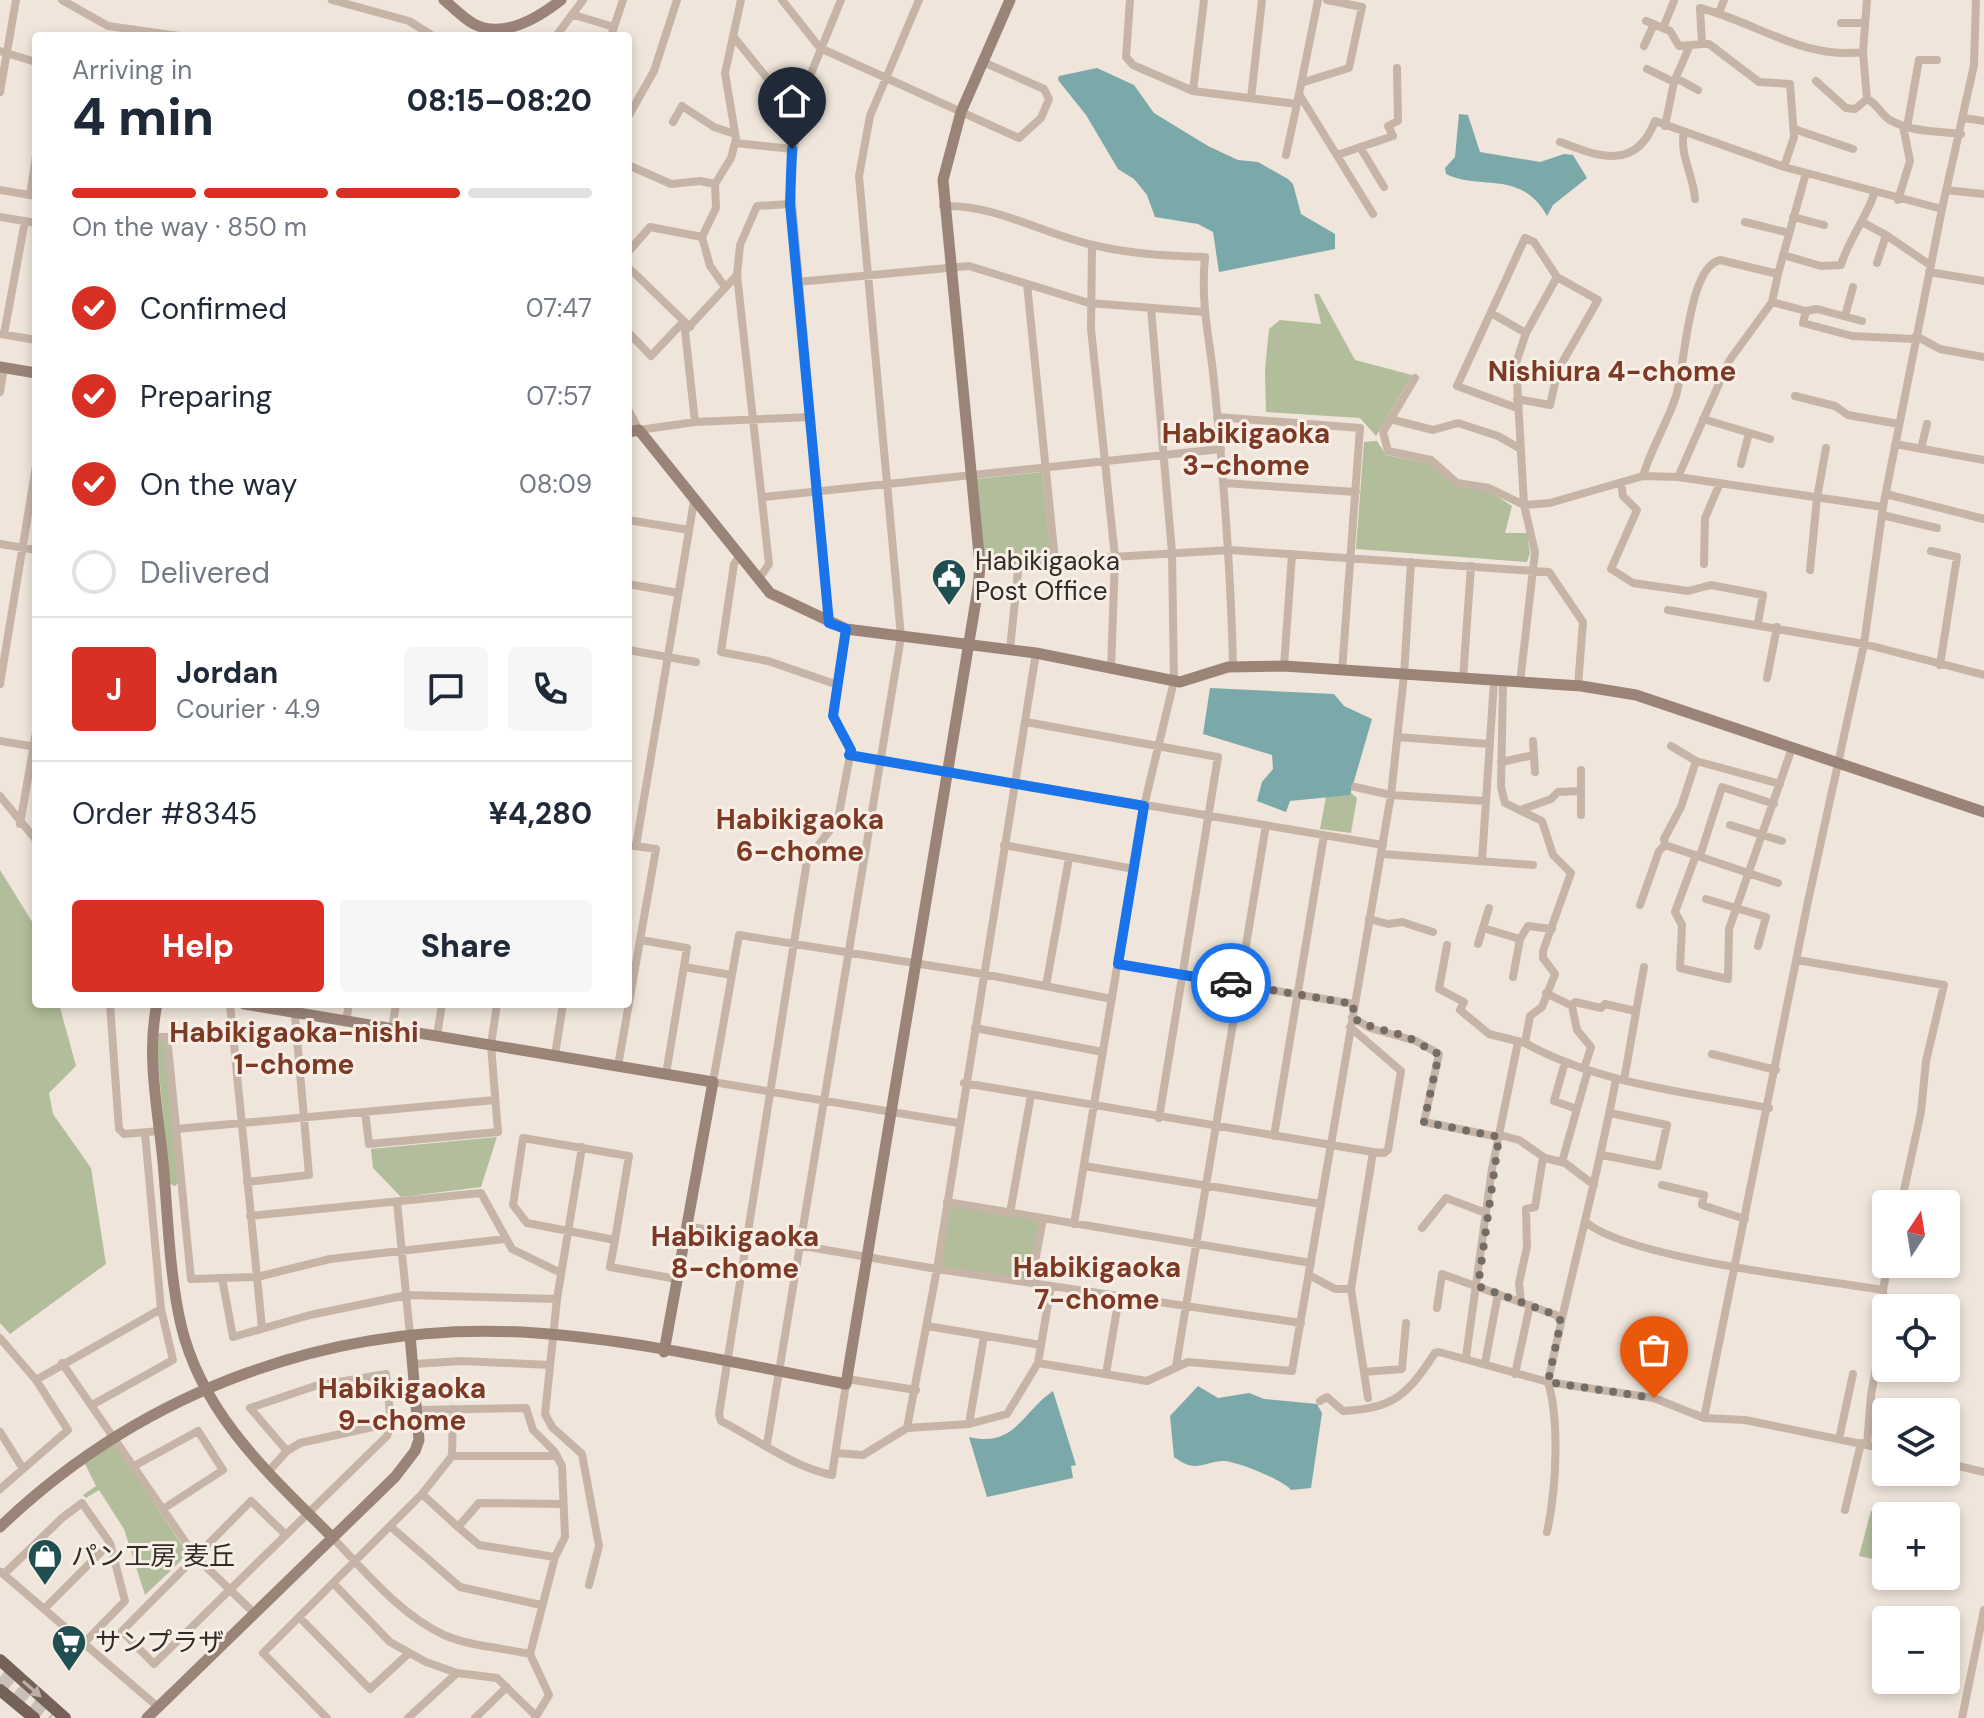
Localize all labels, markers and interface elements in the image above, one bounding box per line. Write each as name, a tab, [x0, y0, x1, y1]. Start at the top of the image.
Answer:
text: Arriving in	[72, 53, 192, 87]
pin	[758, 67, 826, 149]
icon: home	[770, 79, 814, 123]
text: 08:15–08:20	[407, 81, 592, 120]
text: 4 min	[72, 83, 214, 151]
text: On the way · 850 m	[72, 210, 307, 244]
icon: check	[72, 286, 116, 330]
text: Confirmed	[140, 289, 287, 328]
text: 07:47	[526, 291, 592, 325]
district label: Nishiura 4-chome	[1488, 353, 1736, 390]
icon: check	[72, 374, 116, 418]
text: Preparing	[140, 377, 272, 416]
text: 07:57	[526, 379, 592, 413]
district label: Habikigaoka 3-chome	[1162, 415, 1330, 484]
icon: check	[72, 462, 116, 506]
text: On the way	[140, 465, 297, 504]
text: 08:09	[519, 467, 592, 501]
place label: Habikigaoka Post Office	[975, 544, 1120, 608]
text: Delivered	[140, 553, 270, 592]
public building icon: Habikigaoka Post Office	[930, 557, 968, 607]
button: chat	[404, 647, 488, 731]
button: phone	[508, 647, 592, 731]
text: Jordan	[176, 653, 278, 692]
text: J	[106, 670, 122, 709]
text: Courier · 4.9	[176, 692, 321, 726]
text: Order #8345	[72, 794, 257, 833]
text: ¥4,280	[488, 794, 592, 833]
district label: Habikigaoka 6-chome	[716, 801, 884, 870]
button: Help	[72, 900, 324, 992]
button: Share	[340, 900, 592, 992]
courier	[1191, 943, 1271, 1023]
icon: car	[1209, 961, 1253, 1005]
district label: Habikigaoka-nishi 1-chome	[169, 1014, 419, 1083]
north arrow	[1872, 1190, 1960, 1278]
map controls	[1872, 1190, 1960, 1694]
district label: Habikigaoka 8-chome	[651, 1218, 819, 1287]
district label: Habikigaoka 7-chome	[1013, 1249, 1181, 1318]
button: locate	[1872, 1294, 1960, 1382]
pin	[1620, 1316, 1688, 1398]
icon: bag	[1632, 1328, 1676, 1372]
district label: Habikigaoka 9-chome	[318, 1370, 486, 1439]
button: layers	[1872, 1398, 1960, 1486]
button: +	[1872, 1502, 1960, 1590]
shop icon: パン工房 麦丘	[26, 1537, 64, 1587]
place label: パン工房 麦丘	[71, 1539, 235, 1573]
button: −	[1872, 1606, 1960, 1694]
supermarket icon: サンプラザ	[50, 1623, 88, 1673]
place label: サンプラザ	[95, 1625, 224, 1659]
one-way arrow	[21, 1680, 41, 1697]

